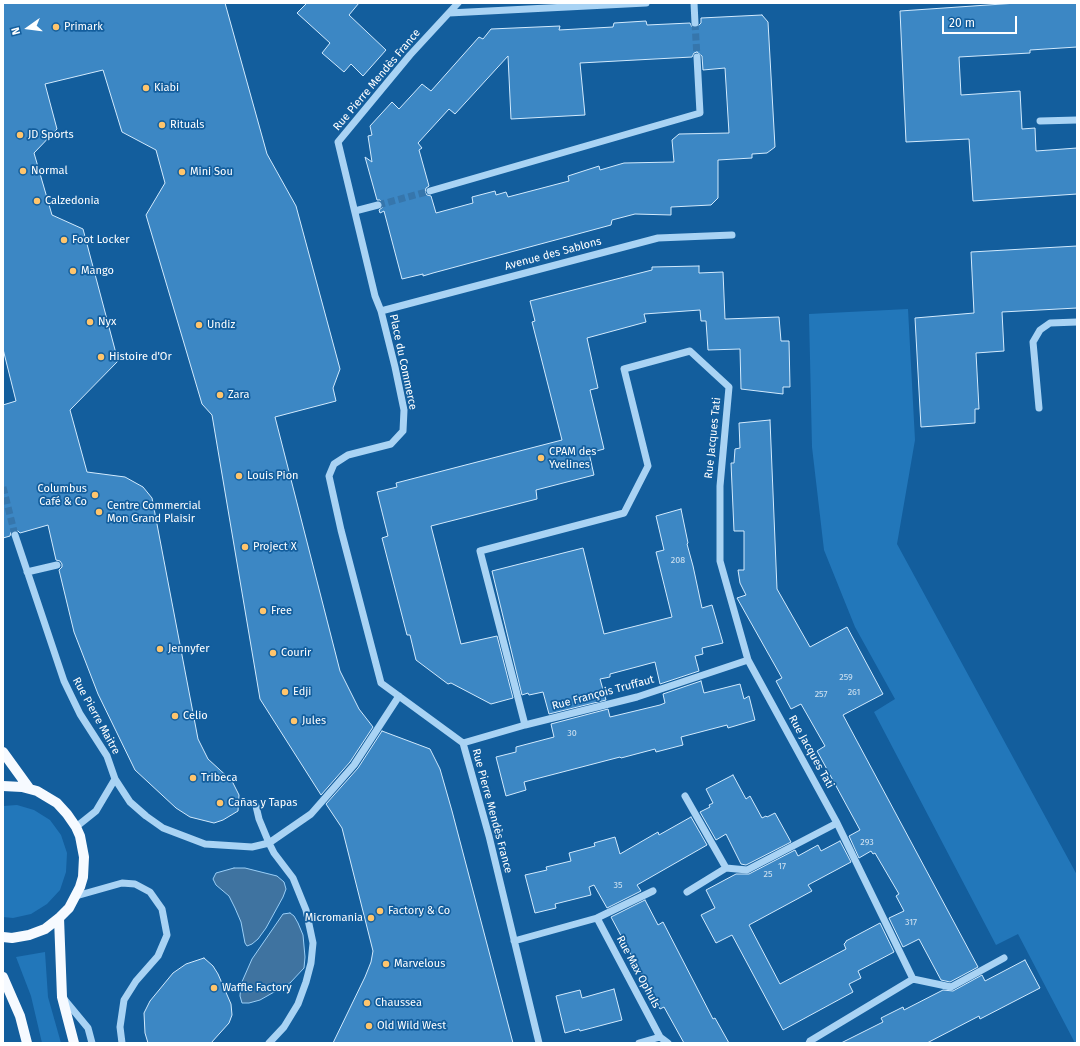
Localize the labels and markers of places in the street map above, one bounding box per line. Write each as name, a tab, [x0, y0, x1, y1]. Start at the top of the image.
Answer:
place label: Primark	[64, 20, 103, 34]
marker: Primark	[51, 22, 61, 32]
place label: Kiabi	[154, 81, 179, 95]
marker: Kiabi	[141, 83, 151, 93]
place label: Rituals	[170, 118, 204, 132]
marker: Rituals	[157, 120, 167, 130]
place label: JD Sports	[28, 128, 74, 142]
marker: JD Sports	[15, 130, 25, 140]
place label: Normal	[31, 164, 68, 178]
place label: Mini Sou	[190, 165, 233, 179]
marker: Normal	[18, 166, 28, 176]
marker: Mini Sou	[177, 167, 187, 177]
place label: Calzedonia	[45, 194, 100, 208]
marker: Calzedonia	[32, 196, 42, 206]
place label: Foot Locker	[72, 233, 129, 247]
marker: Foot Locker	[59, 235, 69, 245]
place label: Mango	[81, 264, 114, 278]
marker: Mango	[68, 266, 78, 276]
place label: Nyx	[98, 315, 116, 329]
marker: Nyx	[85, 317, 95, 327]
place label: Undiz	[207, 318, 235, 332]
marker: Undiz	[194, 320, 204, 330]
place label: Histoire d'Or	[109, 350, 172, 364]
marker: Histoire d'Or	[96, 352, 106, 362]
place label: Zara	[228, 388, 249, 402]
marker: Zara	[215, 390, 225, 400]
place label: CPAM des Yvelines	[549, 445, 596, 471]
marker: CPAM des Yvelines	[536, 453, 546, 463]
place label: Louis Pion	[247, 469, 299, 483]
marker: Louis Pion	[234, 471, 244, 481]
place label: Columbus Café & Co	[38, 482, 87, 508]
marker: Columbus Café & Co	[90, 490, 100, 500]
place label: Centre Commercial Mon Grand Plaisir	[107, 499, 201, 525]
marker: Centre Commercial Mon Grand Plaisir	[94, 507, 104, 517]
place label: Project X	[253, 540, 297, 554]
marker: Project X	[240, 542, 250, 552]
place label: Free	[271, 604, 292, 618]
marker: Free	[258, 606, 268, 616]
place label: Jennyfer	[168, 642, 209, 656]
marker: Jennyfer	[155, 644, 165, 654]
place label: Courir	[281, 646, 311, 660]
marker: Courir	[268, 648, 278, 658]
place label: Edji	[293, 685, 311, 699]
marker: Edji	[280, 687, 290, 697]
place label: Celio	[183, 709, 208, 723]
marker: Celio	[170, 711, 180, 721]
place label: Jules	[302, 714, 326, 728]
marker: Jules	[289, 716, 299, 726]
place label: Tribeca	[201, 771, 237, 785]
marker: Tribeca	[188, 773, 198, 783]
place label: Cañas y Tapas	[228, 796, 297, 810]
marker: Cañas y Tapas	[215, 798, 225, 808]
place label: Factory & Co	[388, 904, 450, 918]
marker: Factory & Co	[375, 906, 385, 916]
place label: Micromania	[305, 911, 363, 925]
marker: Micromania	[366, 913, 376, 923]
place label: Marvelous	[394, 957, 445, 971]
marker: Marvelous	[381, 959, 391, 969]
place label: Waffle Factory	[222, 981, 292, 995]
marker: Waffle Factory	[209, 983, 219, 993]
place label: Chaussea	[375, 996, 422, 1010]
marker: Chaussea	[362, 998, 372, 1008]
place label: Old Wild West	[377, 1019, 446, 1033]
marker: Old Wild West	[364, 1021, 374, 1031]

